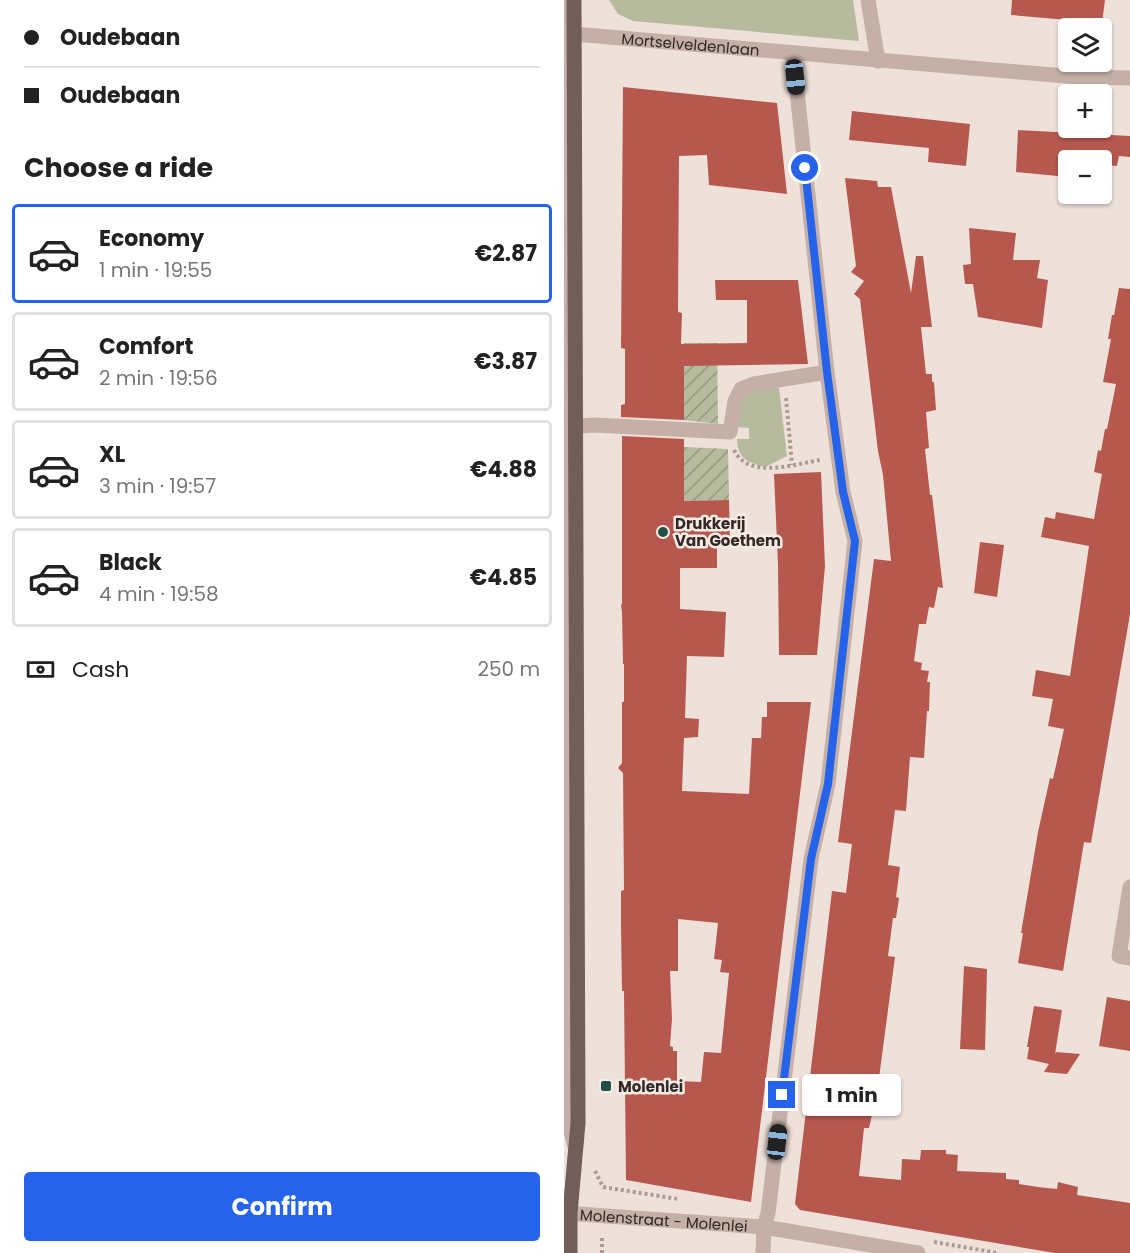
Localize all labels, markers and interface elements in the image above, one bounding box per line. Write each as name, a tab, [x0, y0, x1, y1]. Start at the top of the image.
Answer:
map controls	[1058, 18, 1112, 204]
button: layers	[1058, 18, 1112, 72]
text: Oudebaan	[60, 22, 180, 53]
street label: Mortselveldenlaan	[621, 28, 760, 60]
car	[784, 58, 806, 96]
text: Oudebaan	[60, 80, 180, 111]
button: +	[1058, 84, 1112, 138]
text: Choose a ride	[24, 149, 213, 186]
button: −	[1058, 150, 1112, 204]
route start	[791, 154, 818, 181]
text: Economy	[99, 223, 204, 254]
icon: car	[27, 227, 81, 281]
text: €2.87	[475, 238, 537, 269]
text: 1 min · 19:55	[99, 256, 212, 284]
text: Comfort	[99, 331, 193, 362]
icon: car	[27, 335, 81, 389]
text: €3.87	[474, 346, 537, 377]
text: 2 min · 19:56	[99, 364, 218, 392]
text: XL	[99, 439, 125, 470]
icon: car	[27, 443, 81, 497]
text: €4.88	[470, 454, 537, 485]
text: 3 min · 19:57	[99, 472, 216, 500]
place label: Drukkerij Van Goethem	[675, 513, 781, 551]
marker: Drukkerij Van Goethem	[656, 525, 670, 539]
text: Black	[99, 547, 162, 578]
icon: car	[27, 551, 81, 605]
text: €4.85	[470, 562, 537, 593]
text: 4 min · 19:58	[99, 580, 219, 608]
icon: cash	[24, 653, 57, 686]
text: Cash	[72, 654, 129, 685]
text: 250 m	[477, 655, 540, 683]
callout: 1 min	[803, 1074, 902, 1116]
place label: Molenlei	[618, 1076, 683, 1097]
marker: Molenlei	[599, 1079, 613, 1093]
route end	[768, 1081, 795, 1108]
text: 1 min	[825, 1081, 878, 1109]
car	[766, 1123, 788, 1161]
button: Confirm	[24, 1172, 540, 1241]
street label: Molenstraat - Molenlei	[579, 1204, 748, 1236]

